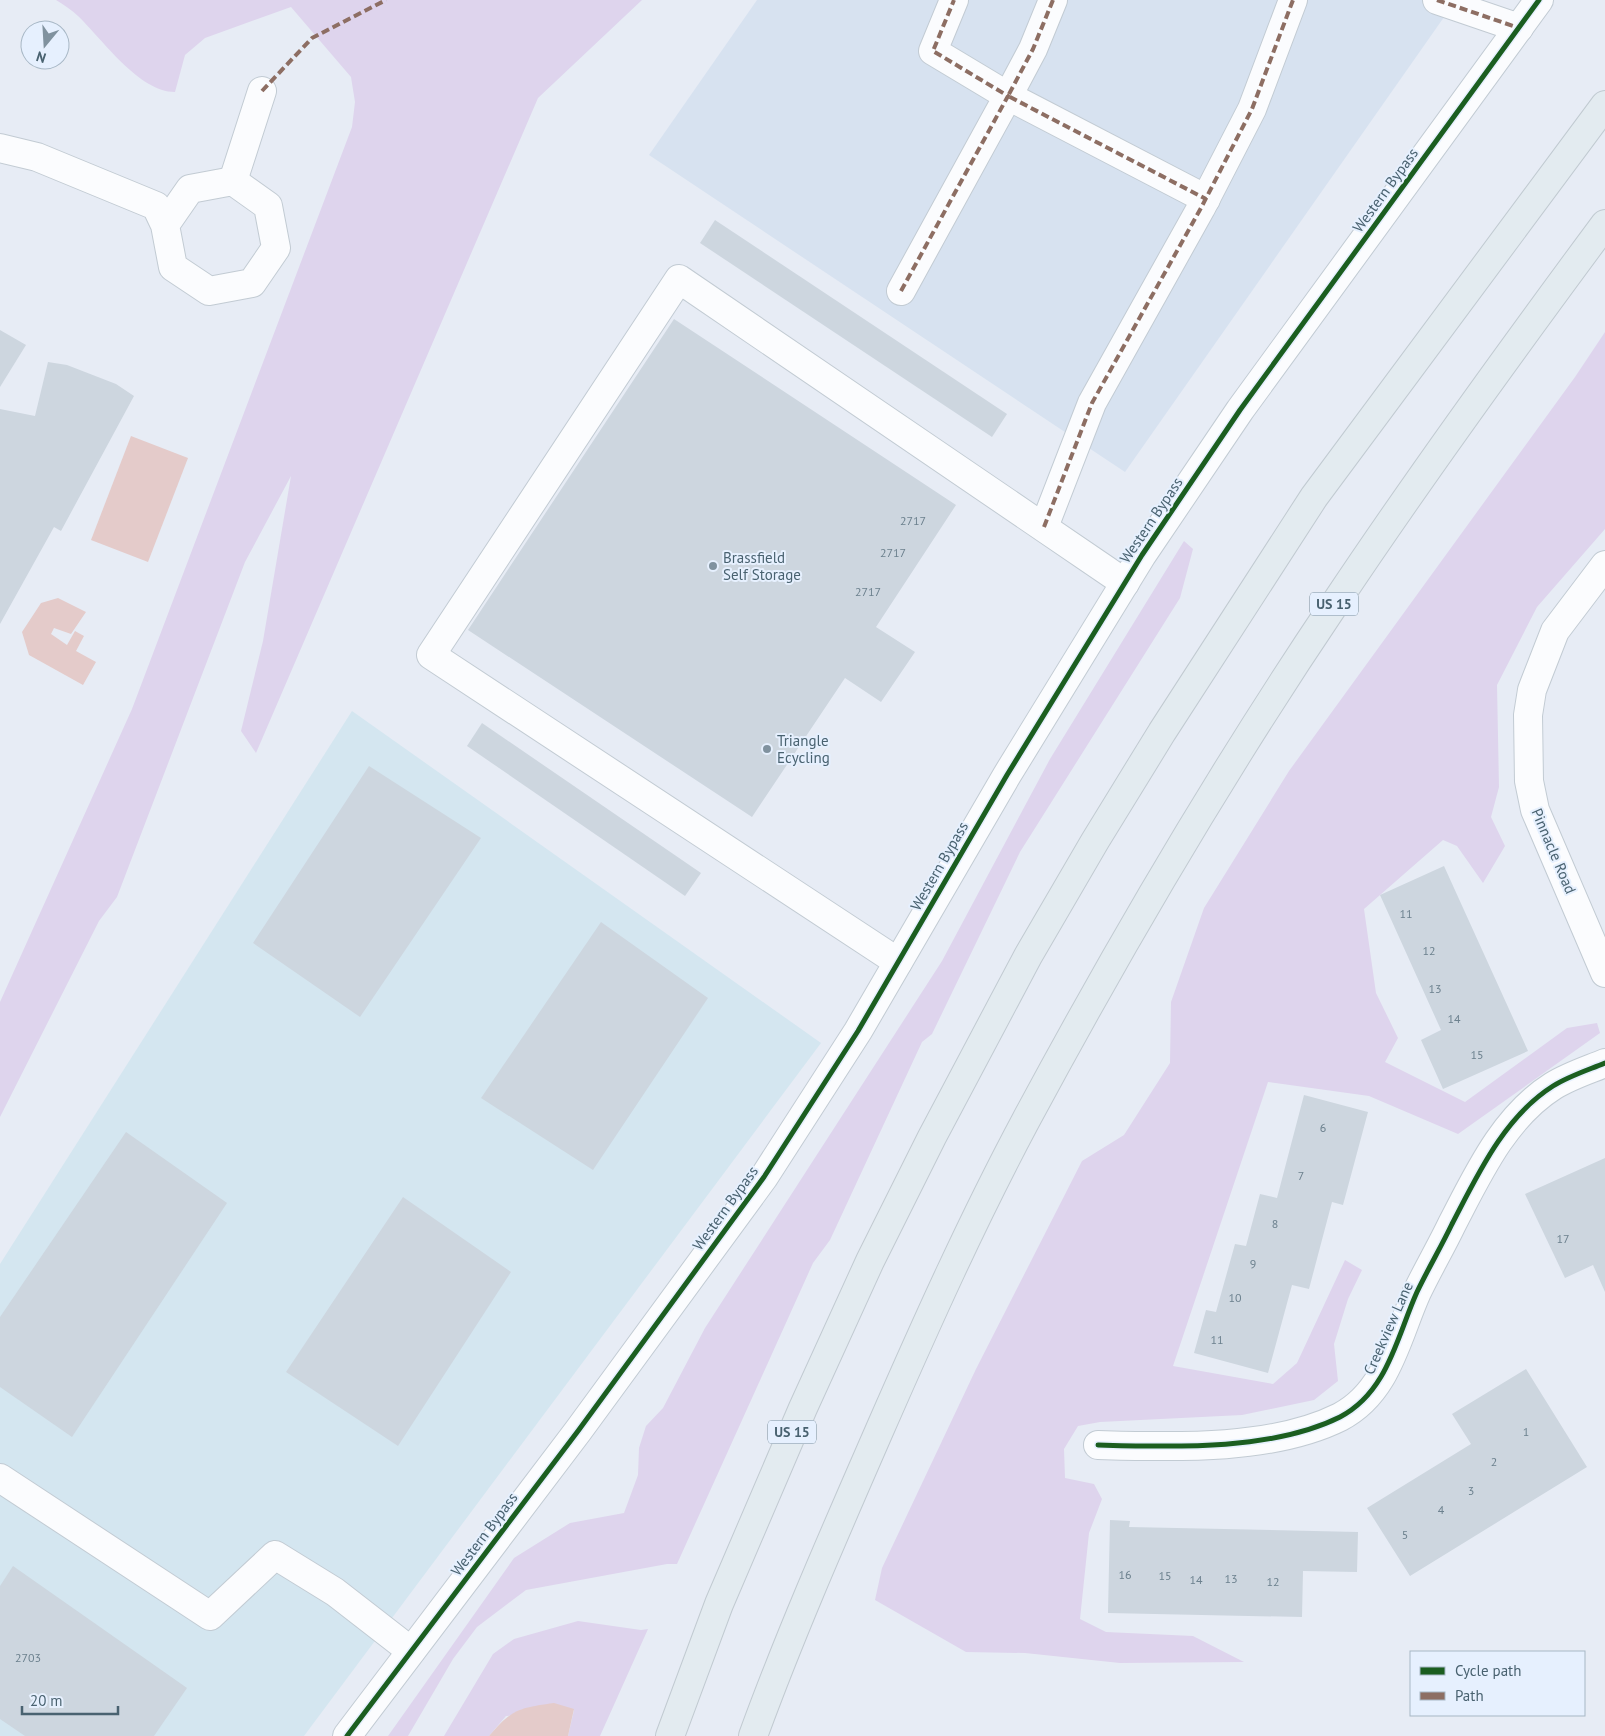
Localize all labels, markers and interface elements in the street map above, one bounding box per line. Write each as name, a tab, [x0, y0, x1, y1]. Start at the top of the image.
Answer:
north arrow	[20, 20, 70, 70]
text: N	[34, 47, 48, 67]
street label: Western Bypass	[1348, 144, 1422, 236]
street label: Western Bypass	[1115, 473, 1187, 567]
house number: 2717	[900, 513, 926, 528]
house number: 2717	[880, 545, 906, 560]
place label: Brassfield Self Storage	[723, 548, 801, 584]
marker: Brassfield Self Storage	[707, 560, 719, 572]
house number: 2717	[855, 584, 881, 599]
road number: US 15	[1310, 592, 1358, 616]
place label: Triangle Ecycling	[777, 731, 830, 767]
marker: Triangle Ecycling	[761, 743, 773, 755]
street label: Pinnacle Road	[1528, 806, 1580, 896]
street label: Western Bypass	[906, 818, 972, 914]
house number: 11	[1399, 906, 1413, 921]
house number: 12	[1422, 943, 1436, 958]
house number: 13	[1428, 981, 1442, 996]
house number: 14	[1447, 1011, 1461, 1026]
house number: 15	[1470, 1047, 1484, 1062]
house number: 6	[1320, 1120, 1326, 1135]
street label: Western Bypass	[688, 1162, 762, 1254]
house number: 7	[1298, 1168, 1304, 1183]
house number: 8	[1272, 1216, 1278, 1231]
house number: 17	[1556, 1231, 1570, 1246]
house number: 9	[1250, 1256, 1256, 1271]
street label: Creekview Lane	[1359, 1279, 1417, 1377]
house number: 10	[1228, 1290, 1242, 1305]
house number: 11	[1210, 1332, 1224, 1347]
road number: US 15	[768, 1420, 816, 1444]
house number: 1	[1523, 1424, 1529, 1439]
house number: 2	[1491, 1454, 1497, 1469]
house number: 3	[1468, 1483, 1474, 1498]
street label: Western Bypass	[446, 1489, 522, 1579]
house number: 4	[1438, 1502, 1445, 1517]
house number: 5	[1402, 1527, 1408, 1542]
house number: 16	[1118, 1567, 1132, 1582]
house number: 15	[1158, 1568, 1172, 1583]
house number: 13	[1224, 1571, 1238, 1586]
house number: 14	[1189, 1572, 1203, 1587]
house number: 12	[1266, 1574, 1280, 1589]
house number: 2703	[15, 1650, 41, 1665]
legend	[1410, 1651, 1585, 1716]
text: Cycle path	[1455, 1661, 1521, 1680]
scale bar	[22, 1684, 119, 1716]
text: Path	[1455, 1686, 1484, 1705]
text: 20 m	[30, 1691, 63, 1710]

